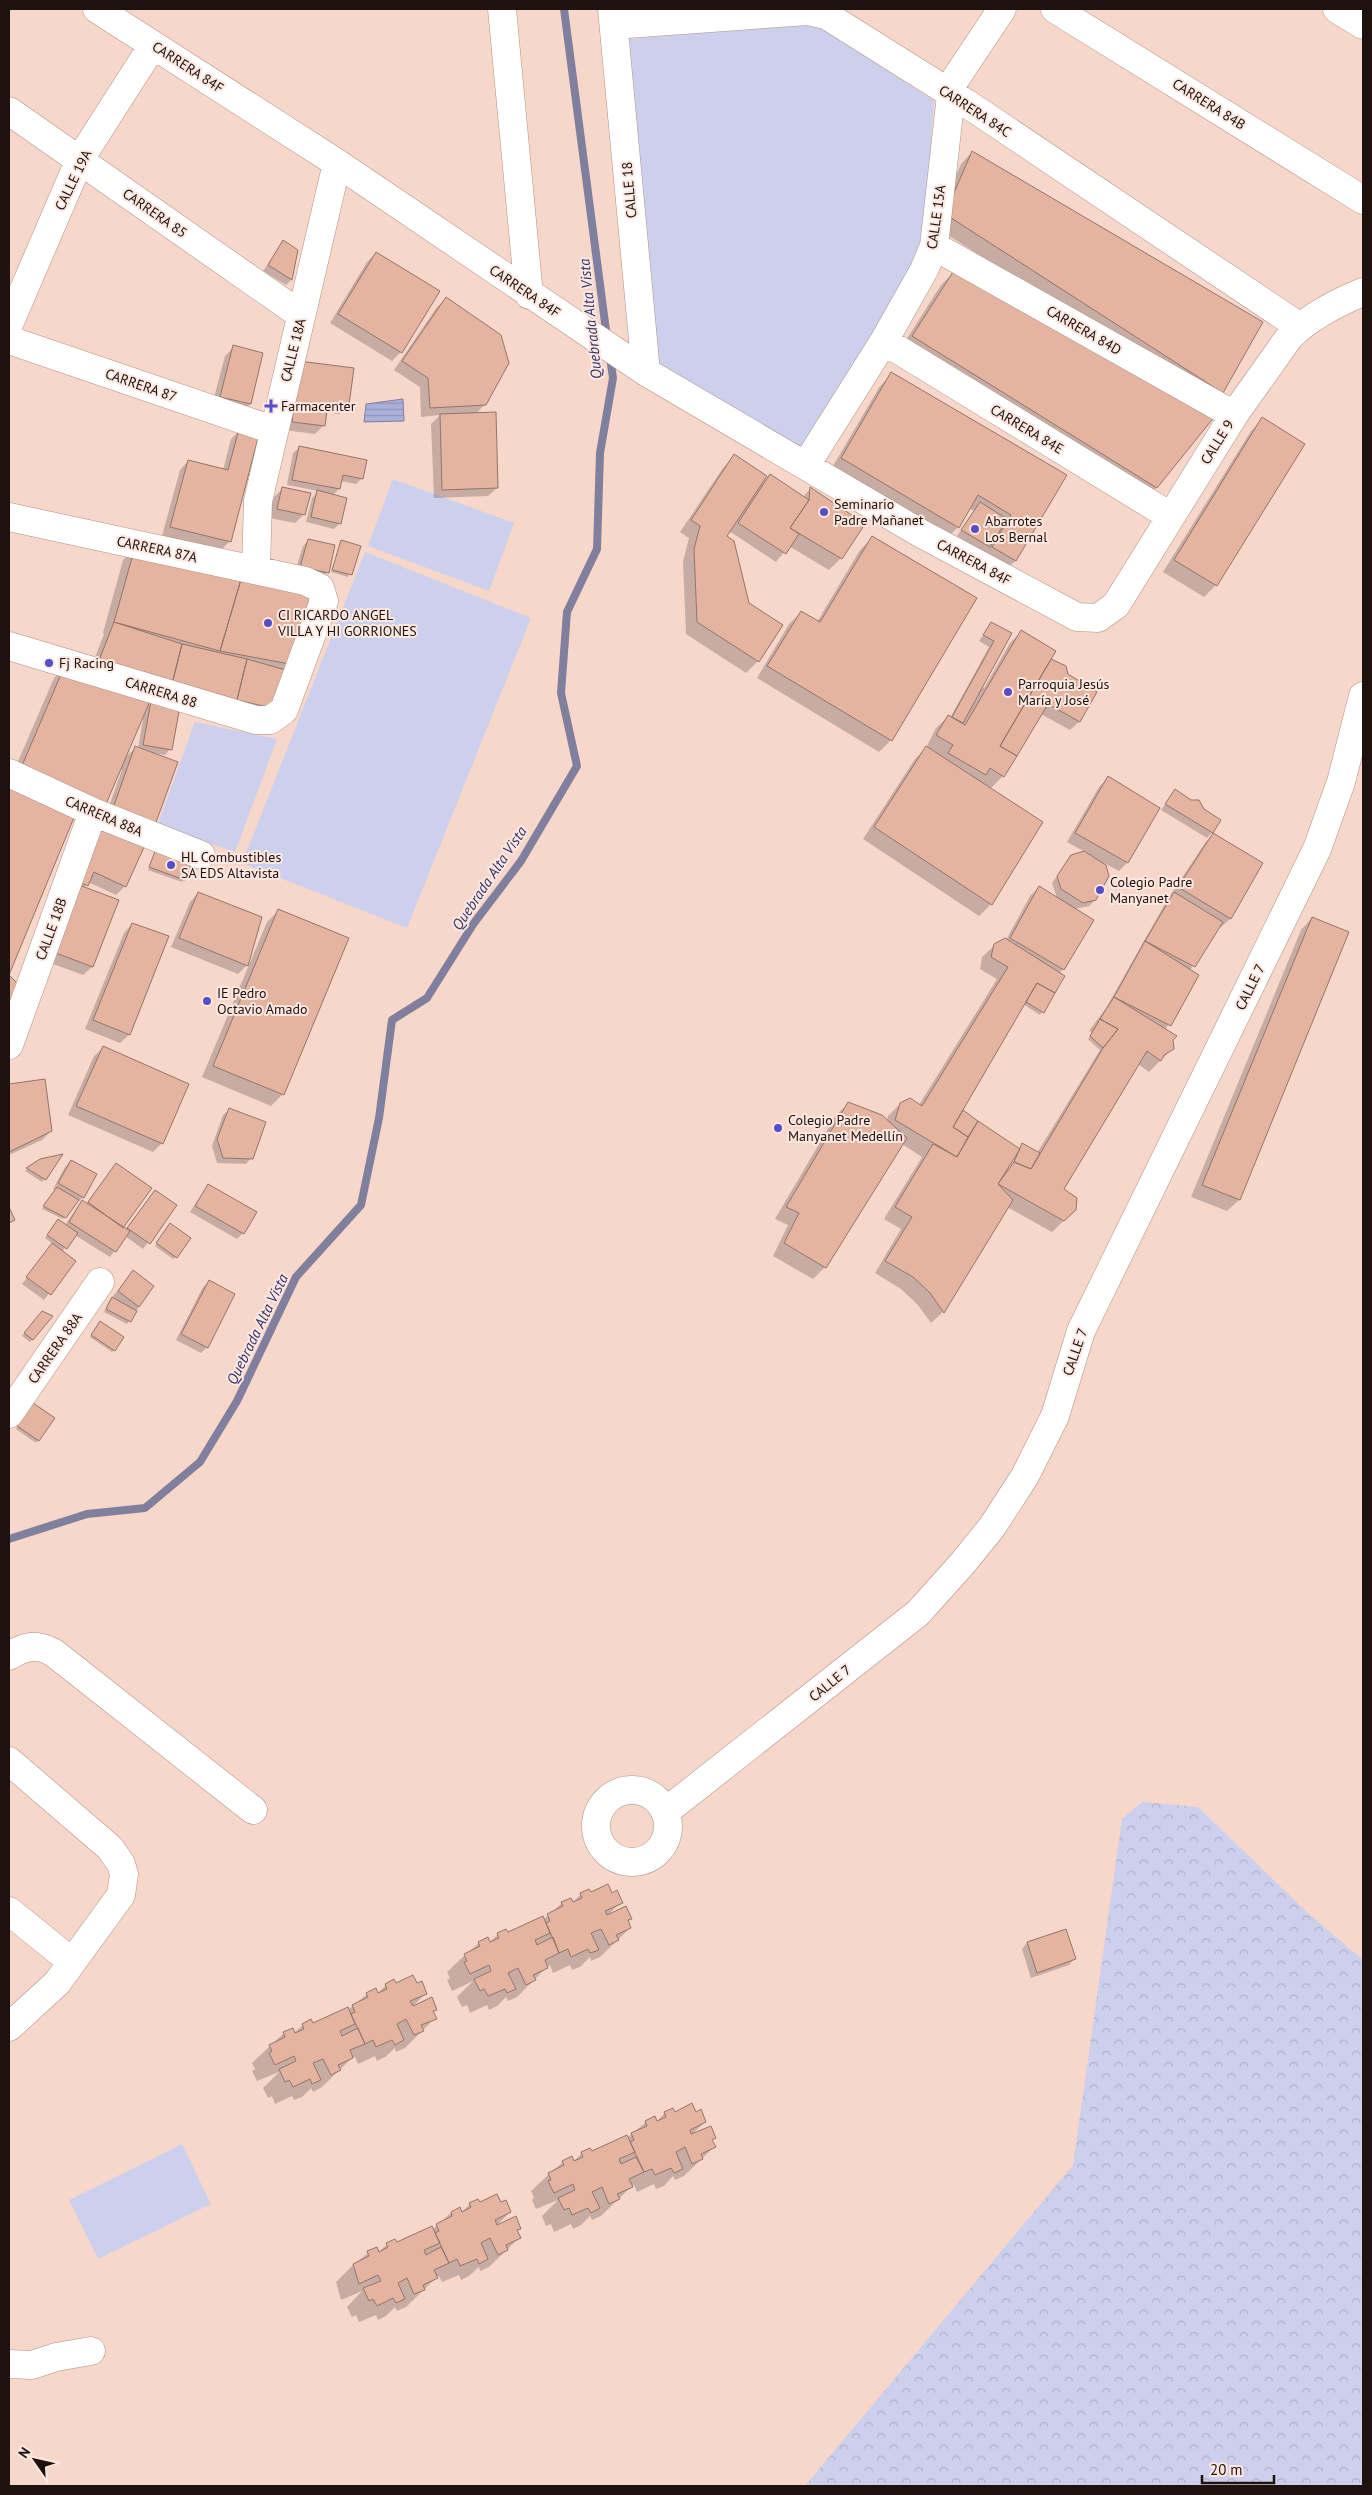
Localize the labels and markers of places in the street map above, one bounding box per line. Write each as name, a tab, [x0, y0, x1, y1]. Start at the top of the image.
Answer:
place label: Farmacenter	[281, 397, 356, 415]
marker: Farmacenter	[265, 400, 277, 412]
place label: Seminario Padre Mañanet	[834, 495, 924, 529]
marker: Seminario Padre Mañanet	[818, 506, 830, 518]
place label: Abarrotes Los Bernal	[985, 512, 1047, 546]
marker: Abarrotes Los Bernal	[969, 523, 981, 535]
place label: CI RICARDO ANGEL VILLA Y HI GORRIONES	[277, 606, 417, 640]
marker: CI RICARDO ANGEL VILLA Y HI GORRIONES	[262, 617, 274, 629]
place label: Fj Racing	[59, 654, 114, 672]
marker: Fj Racing	[43, 657, 55, 669]
place label: Parroquia Jesús María y José	[1018, 675, 1109, 709]
marker: Parroquia Jesús María y José	[1002, 686, 1014, 698]
place label: HL Combustibles SA EDS Altavista	[181, 848, 281, 882]
marker: HL Combustibles SA EDS Altavista	[165, 859, 177, 871]
place label: Colegio Padre Manyanet	[1110, 873, 1192, 907]
marker: Colegio Padre Manyanet	[1094, 884, 1106, 896]
place label: IE Pedro Octavio Amado	[217, 984, 307, 1018]
marker: IE Pedro Octavio Amado	[201, 995, 213, 1007]
place label: Colegio Padre Manyanet Medellín	[788, 1111, 903, 1145]
marker: Colegio Padre Manyanet Medellín	[772, 1122, 784, 1134]

